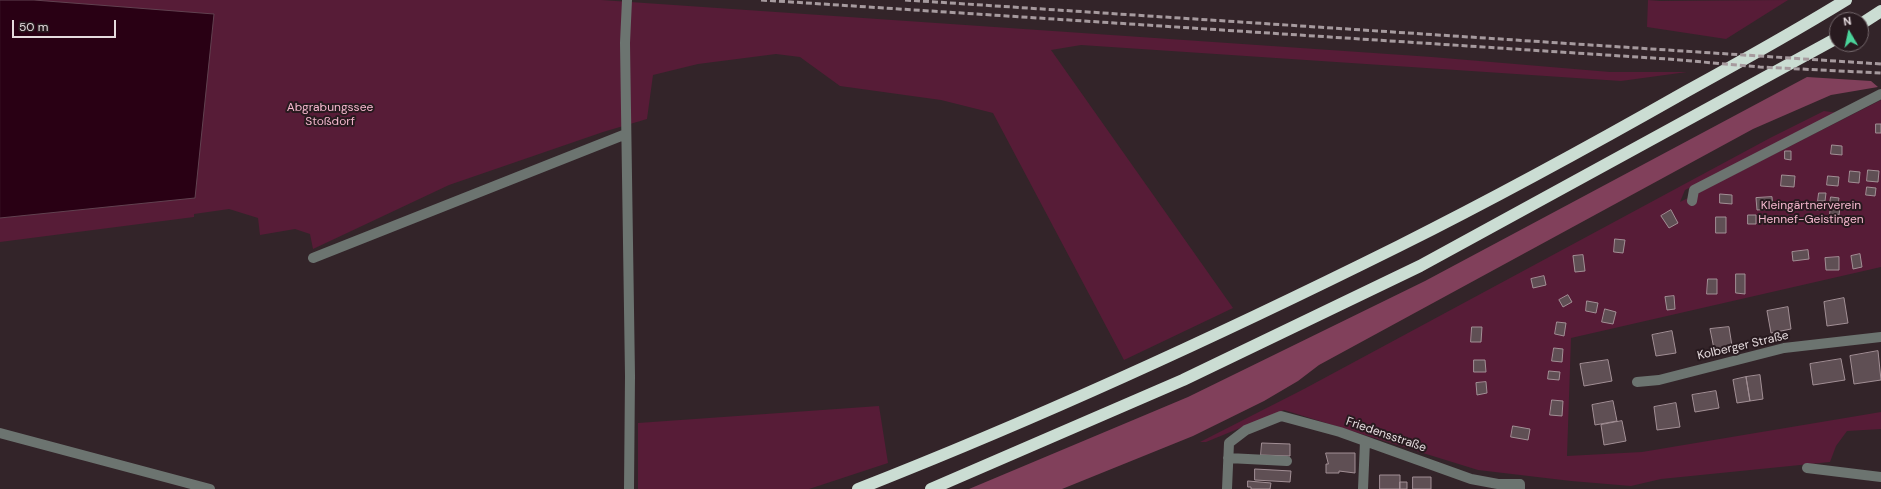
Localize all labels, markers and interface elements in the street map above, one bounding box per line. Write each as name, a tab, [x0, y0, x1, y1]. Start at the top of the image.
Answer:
scale bar	[14, 12, 118, 38]
north arrow	[1829, 12, 1869, 52]
text: N	[1842, 14, 1852, 29]
text: 50 m	[19, 19, 48, 35]
park label: Abgrabungssee Stoßdorf	[287, 101, 373, 129]
park label: Kleingärtnerverein Hennef-Geistingen	[1758, 199, 1864, 227]
street label: Kolberger Straße	[1696, 329, 1790, 363]
street label: Friedensstraße	[1344, 415, 1428, 455]

